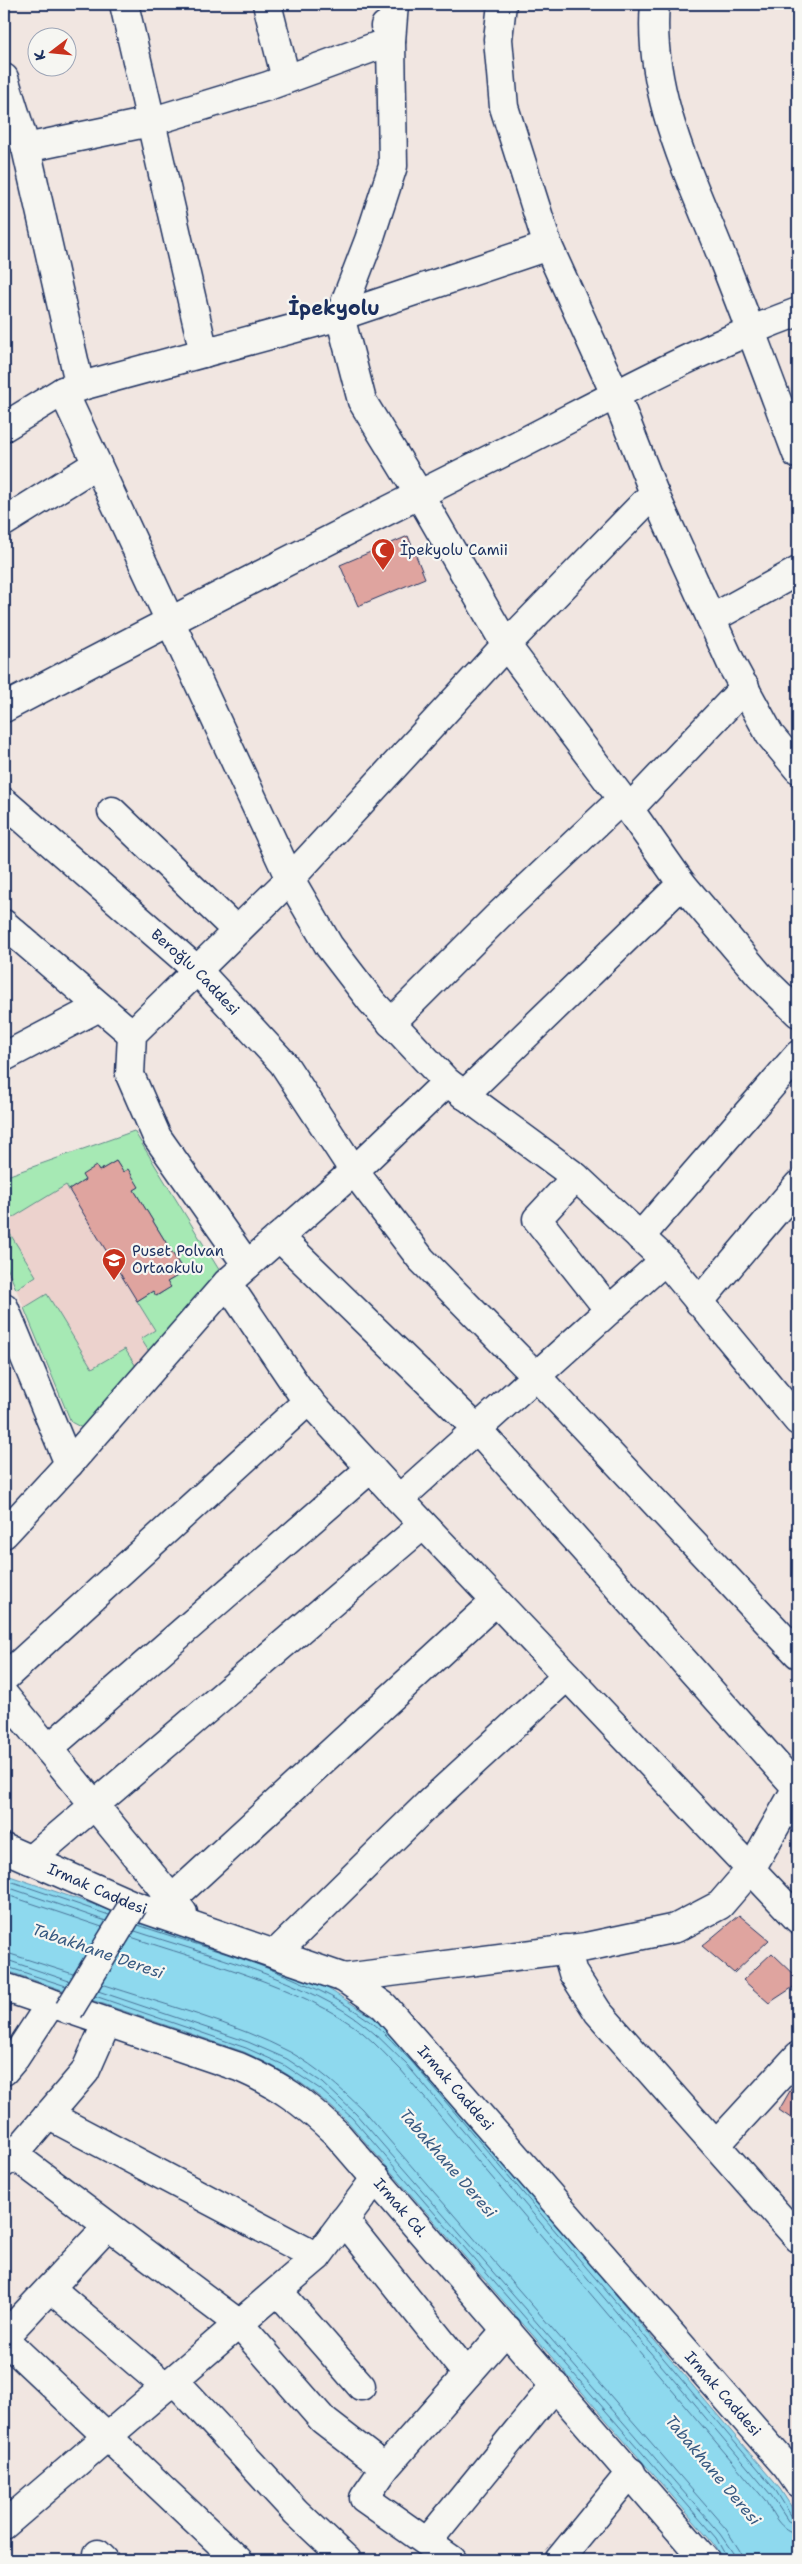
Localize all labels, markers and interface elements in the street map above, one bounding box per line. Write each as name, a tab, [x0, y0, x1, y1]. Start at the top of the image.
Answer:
north arrow	[28, 28, 78, 78]
text: K	[29, 48, 49, 63]
district label: İpekyolu	[288, 295, 380, 321]
mosque icon: İpekyolu Camii	[370, 537, 396, 571]
place label: İpekyolu Camii	[400, 540, 508, 560]
street label: Beroğlu Caddesi	[147, 924, 244, 1020]
place label: Puset Polvan Ortaokulu	[132, 1241, 224, 1278]
school or university icon: Puset Polvan Ortaokulu	[101, 1247, 127, 1281]
street label: Irmak Caddesi	[44, 1858, 150, 1919]
water label: Tabakhane Deresi	[29, 1919, 167, 1984]
street label: Irmak Caddesi	[413, 2041, 498, 2135]
water label: Tabakhane Deresi	[395, 2104, 501, 2222]
street label: Irmak Cd.	[369, 2174, 432, 2242]
street label: Irmak Caddesi	[680, 2347, 766, 2441]
water label: Tabakhane Deresi	[661, 2410, 766, 2530]

